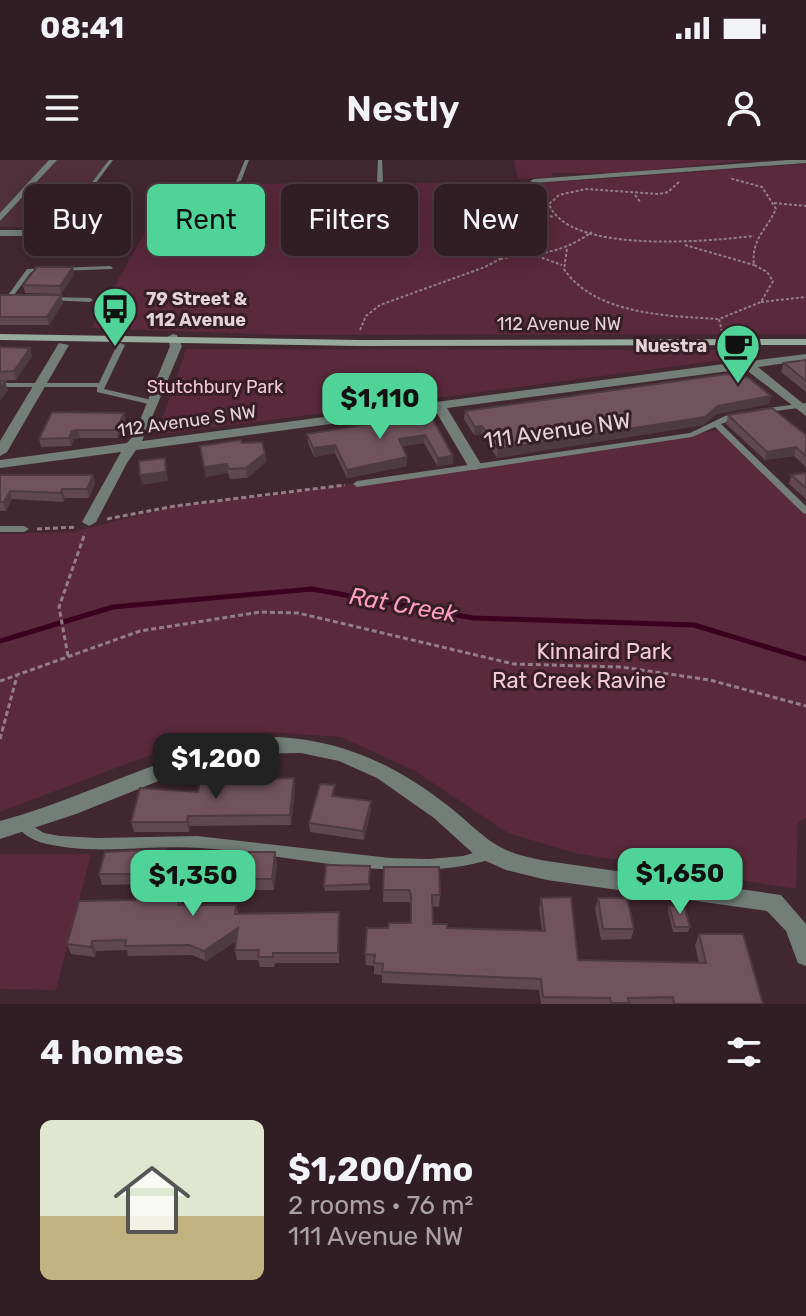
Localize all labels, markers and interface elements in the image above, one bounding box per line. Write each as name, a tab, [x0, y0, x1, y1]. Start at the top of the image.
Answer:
text: 08:41	[40, 10, 124, 46]
icon: menu	[40, 86, 84, 130]
icon: person	[722, 86, 766, 130]
text: Nestly	[346, 87, 460, 130]
chip: Buy	[24, 184, 131, 256]
chip: Rent	[147, 184, 265, 256]
chip: Filters	[281, 184, 418, 256]
chip: New	[434, 184, 547, 256]
bus stop icon: 79 Street & 112 Avenue	[91, 285, 139, 348]
place label: 79 Street & 112 Avenue	[146, 288, 248, 331]
street label: 112 Avenue NW	[497, 313, 621, 335]
cafe icon: Nuestra	[714, 322, 762, 385]
place label: Nuestra	[635, 335, 707, 357]
pin: $1,110	[315, 373, 445, 441]
park label: Stutchbury Park	[147, 376, 284, 398]
text: $1,110	[340, 383, 420, 414]
street label: 112 Avenue S NW	[116, 400, 258, 442]
street label: 111 Avenue NW	[482, 407, 632, 454]
water label: Rat Creek	[347, 582, 460, 628]
park label: Kinnaird Park	[536, 638, 672, 665]
park label: Rat Creek Ravine	[492, 667, 666, 694]
pin: $1,200	[151, 733, 281, 801]
text: $1,200	[171, 743, 261, 774]
pin: $1,650	[615, 848, 745, 916]
pin: $1,350	[128, 850, 258, 918]
text: $1,650	[636, 858, 724, 889]
text: $1,350	[148, 860, 238, 891]
icon: filters	[722, 1030, 766, 1074]
text: 4 homes	[40, 1032, 183, 1073]
text: $1,200/mo	[288, 1149, 473, 1190]
icon: home	[104, 1152, 200, 1248]
text: 2 rooms · 76 m²	[288, 1190, 473, 1221]
text: 111 Avenue NW	[288, 1221, 463, 1252]

